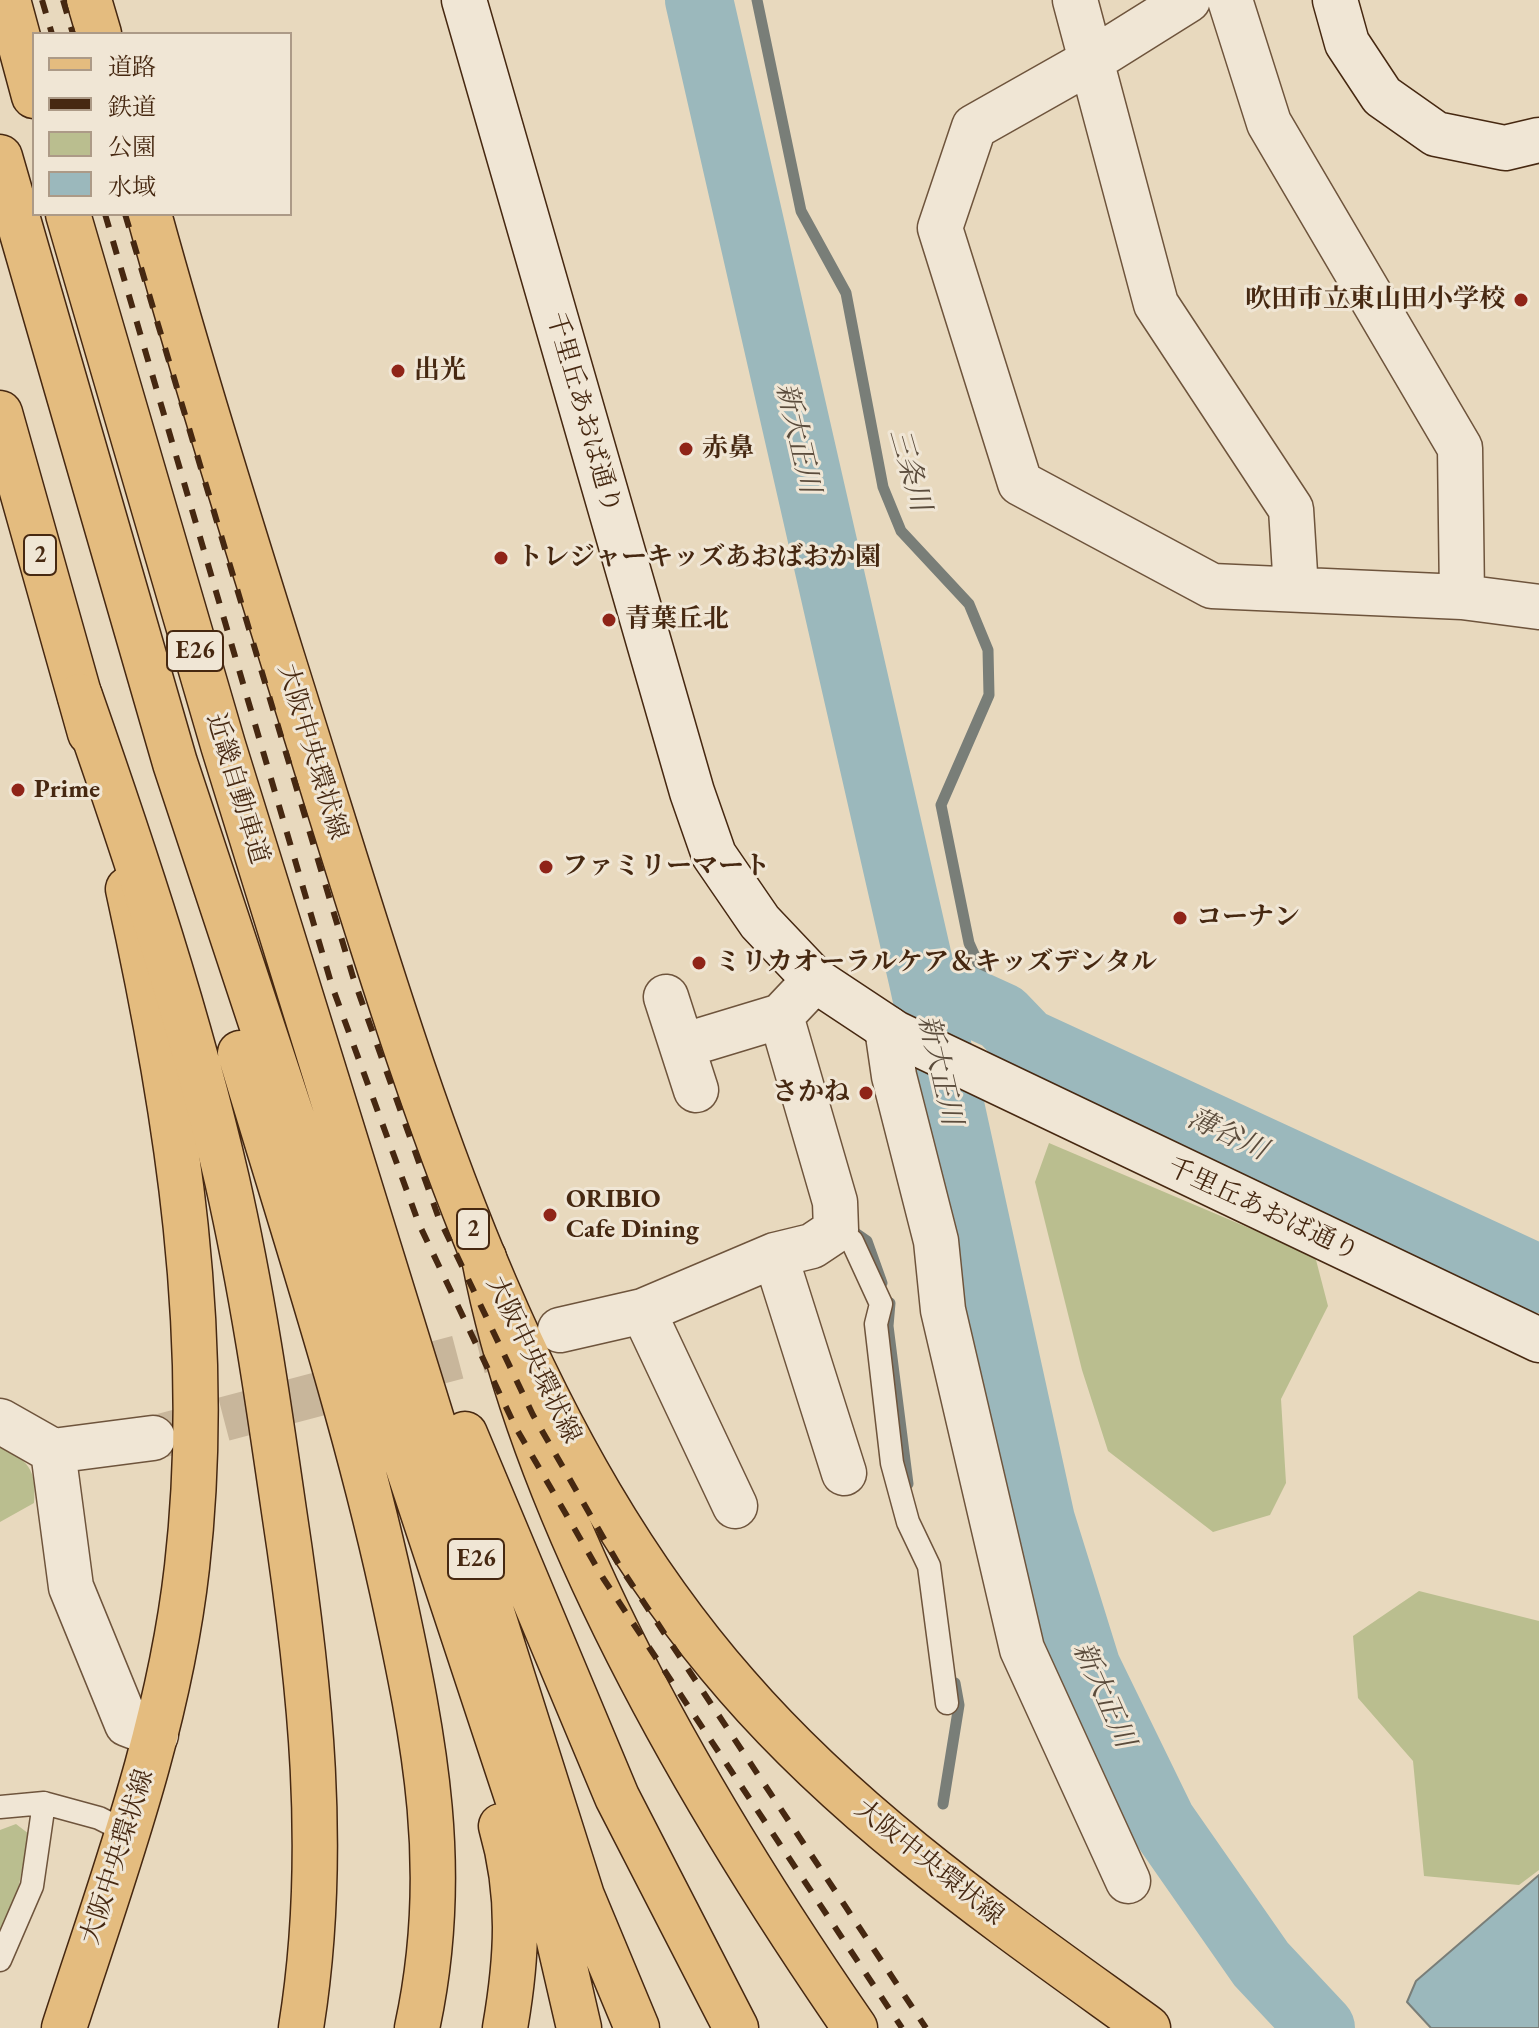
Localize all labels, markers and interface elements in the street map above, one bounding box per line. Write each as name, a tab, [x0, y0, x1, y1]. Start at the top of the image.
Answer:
legend	[32, 32, 292, 216]
text: 道路	[108, 51, 156, 82]
text: 鉄道	[108, 91, 156, 122]
text: 公園	[108, 131, 156, 162]
text: 水域	[108, 171, 156, 202]
place label: 吹田市立東山田小学校	[1245, 284, 1505, 316]
marker: 吹田市立東山田小学校	[1512, 291, 1530, 309]
street label: 千里丘あおば通り	[539, 309, 627, 517]
place label: 出光	[414, 355, 466, 387]
marker: 出光	[389, 362, 407, 380]
water label: 新大正川	[768, 380, 826, 496]
water label: 三条川	[881, 425, 937, 515]
place label: 赤鼻	[702, 433, 754, 465]
marker: 赤鼻	[677, 440, 695, 458]
road number: 2	[24, 535, 56, 575]
place label: トレジャーキッズあおばおか園	[517, 542, 881, 574]
marker: トレジャーキッズあおばおか園	[492, 549, 510, 567]
place label: 青葉丘北	[625, 604, 729, 636]
marker: 青葉丘北	[600, 611, 618, 629]
road number: E26	[167, 631, 223, 671]
street label: 大阪中央環状線	[270, 660, 354, 844]
street label: 近畿自動車道	[199, 710, 275, 868]
place label: Prime	[34, 774, 100, 806]
marker: Prime	[9, 781, 27, 799]
place label: ファミリーマート	[562, 851, 770, 883]
marker: ファミリーマート	[537, 858, 555, 876]
place label: コーナン	[1196, 902, 1300, 934]
marker: コーナン	[1171, 909, 1189, 927]
place label: ミリカオーラルケア＆キッズデンタル	[715, 947, 1157, 979]
marker: ミリカオーラルケア＆キッズデンタル	[690, 954, 708, 972]
water label: 新大正川	[910, 1012, 968, 1128]
place label: さかね	[772, 1077, 850, 1109]
marker: さかね	[857, 1084, 875, 1102]
water label: 薄谷川	[1182, 1102, 1272, 1168]
street label: 千里丘あおば通り	[1162, 1152, 1364, 1268]
place label: ORIBIO Cafe Dining	[566, 1184, 699, 1246]
marker: ORIBIO Cafe Dining	[541, 1206, 559, 1224]
road number: 2	[457, 1209, 489, 1249]
street label: 大阪中央環状線	[479, 1271, 587, 1449]
road number: E26	[448, 1539, 504, 1579]
water label: 新大正川	[1065, 1637, 1141, 1753]
street label: 大阪中央環状線	[75, 1766, 161, 1948]
street label: 大阪中央環状線	[848, 1794, 1010, 1932]

